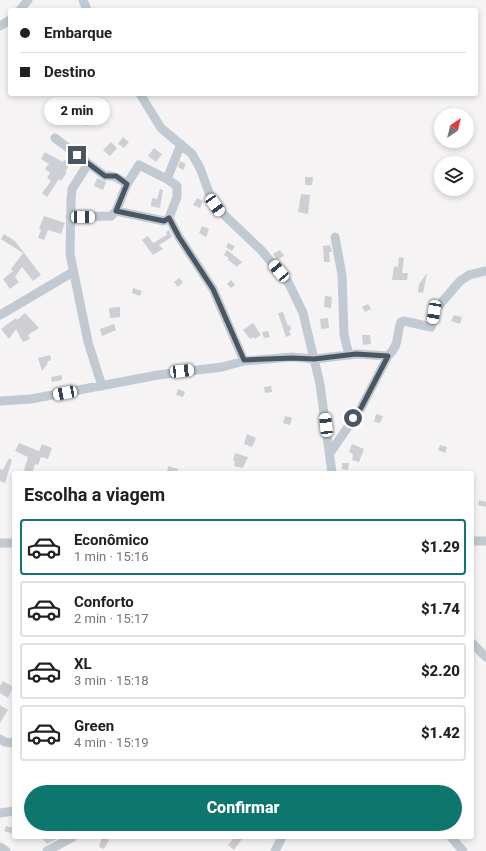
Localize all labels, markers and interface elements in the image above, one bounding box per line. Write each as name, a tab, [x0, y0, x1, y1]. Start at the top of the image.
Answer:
text: Embarque	[44, 24, 112, 42]
text: Destino	[44, 63, 95, 81]
callout: 2 min	[44, 97, 110, 125]
text: 2 min	[61, 103, 93, 118]
north arrow	[434, 108, 474, 148]
map controls	[434, 108, 474, 196]
route end	[68, 146, 86, 164]
button: layers	[434, 156, 474, 196]
car	[203, 192, 227, 218]
car	[71, 211, 95, 223]
car	[267, 258, 291, 284]
car	[426, 299, 442, 325]
car	[169, 364, 195, 378]
car	[52, 385, 78, 401]
route start	[344, 409, 362, 427]
car	[319, 412, 333, 438]
text: Escolha a viagem	[24, 484, 165, 505]
icon: car	[26, 529, 62, 565]
text: Econômico	[74, 531, 149, 549]
text: $1.29	[421, 538, 460, 556]
text: 1 min · 15:16	[74, 549, 149, 564]
icon: car	[26, 591, 62, 627]
text: Conforto	[74, 593, 134, 611]
text: $1.74	[421, 600, 460, 618]
text: 2 min · 15:17	[74, 611, 149, 626]
icon: car	[26, 653, 62, 689]
text: XL	[74, 655, 92, 673]
text: $2.20	[421, 662, 460, 680]
text: 3 min · 15:18	[74, 673, 149, 688]
icon: car	[26, 715, 62, 751]
text: Green	[74, 717, 114, 735]
text: $1.42	[421, 724, 460, 742]
text: 4 min · 15:19	[74, 735, 149, 750]
button: Confirmar	[24, 785, 462, 831]

